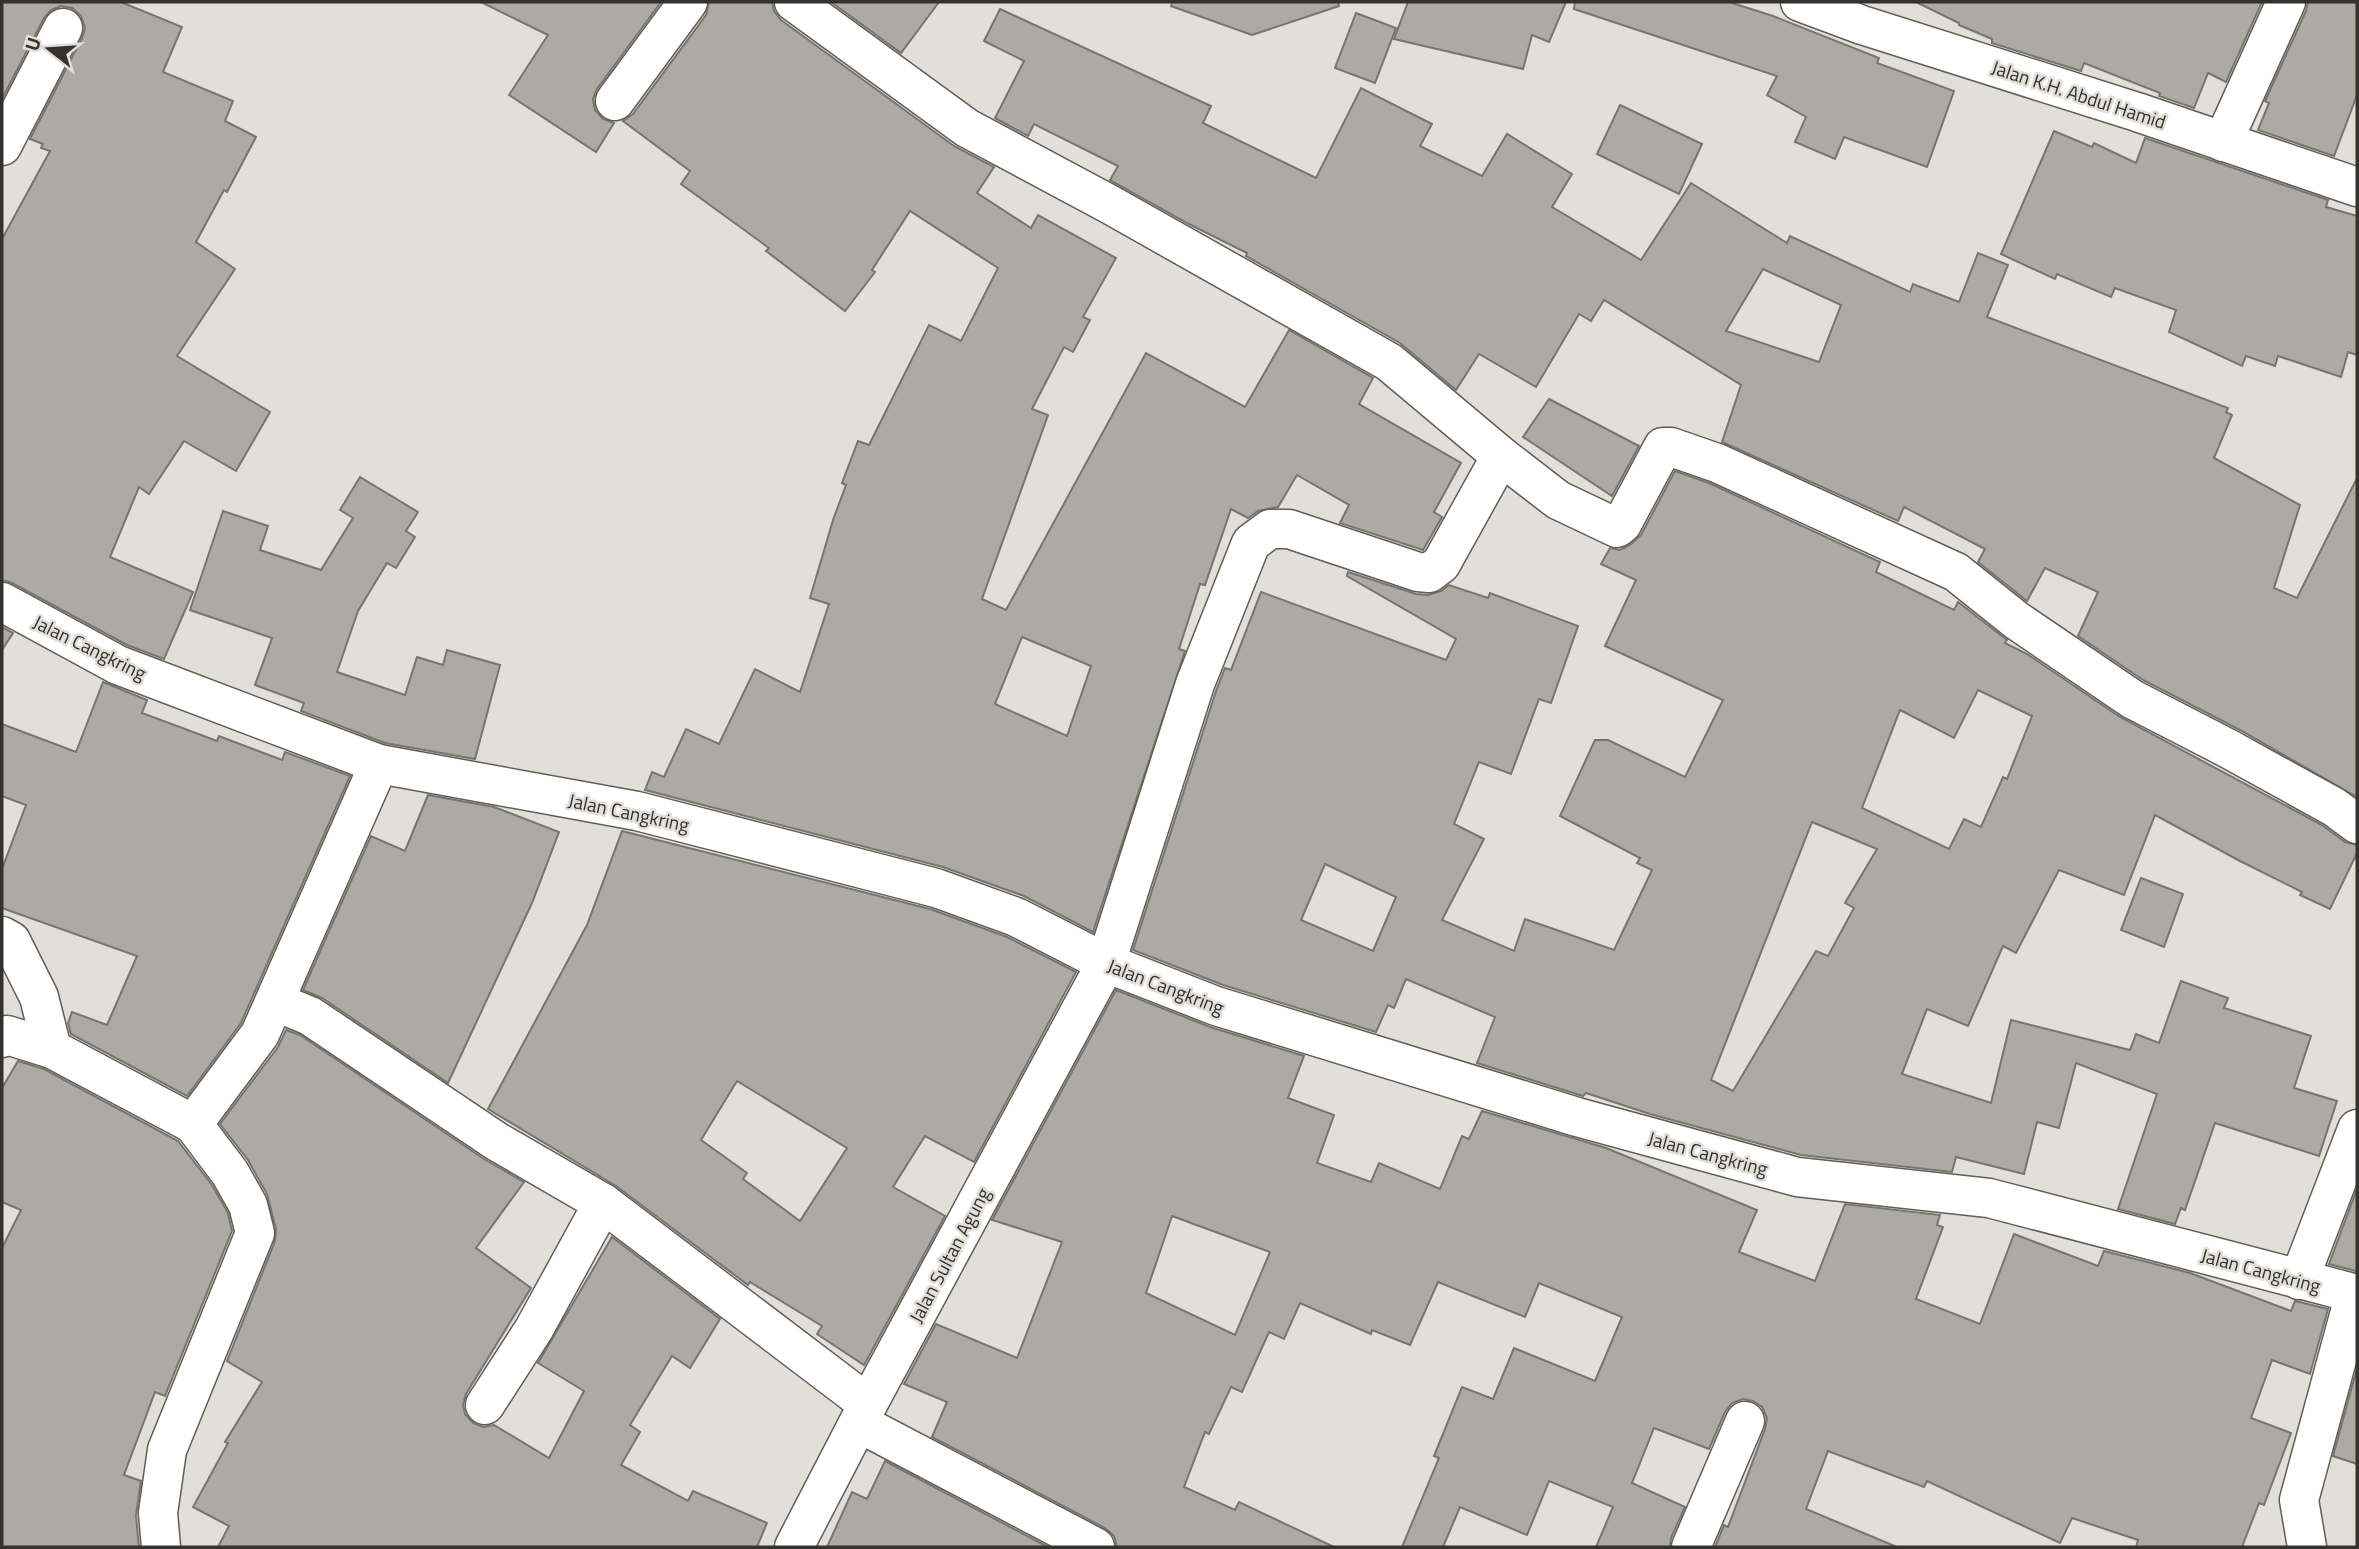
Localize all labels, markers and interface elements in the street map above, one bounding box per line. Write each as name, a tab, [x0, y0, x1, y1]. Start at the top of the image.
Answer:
north arrow	[14, 14, 84, 84]
text: U	[17, 34, 48, 54]
street label: Jalan K.H. Abdul Hamid	[1988, 52, 2170, 136]
street label: Jalan Cangkring	[28, 607, 152, 687]
street label: Jalan Cangkring	[566, 785, 692, 839]
street label: Jalan Cangkring	[1103, 950, 1229, 1022]
street label: Jalan Cangkring	[1645, 1123, 1771, 1183]
street label: Jalan Sultan Agung	[901, 1182, 997, 1328]
street label: Jalan Cangkring	[2198, 1240, 2324, 1300]

